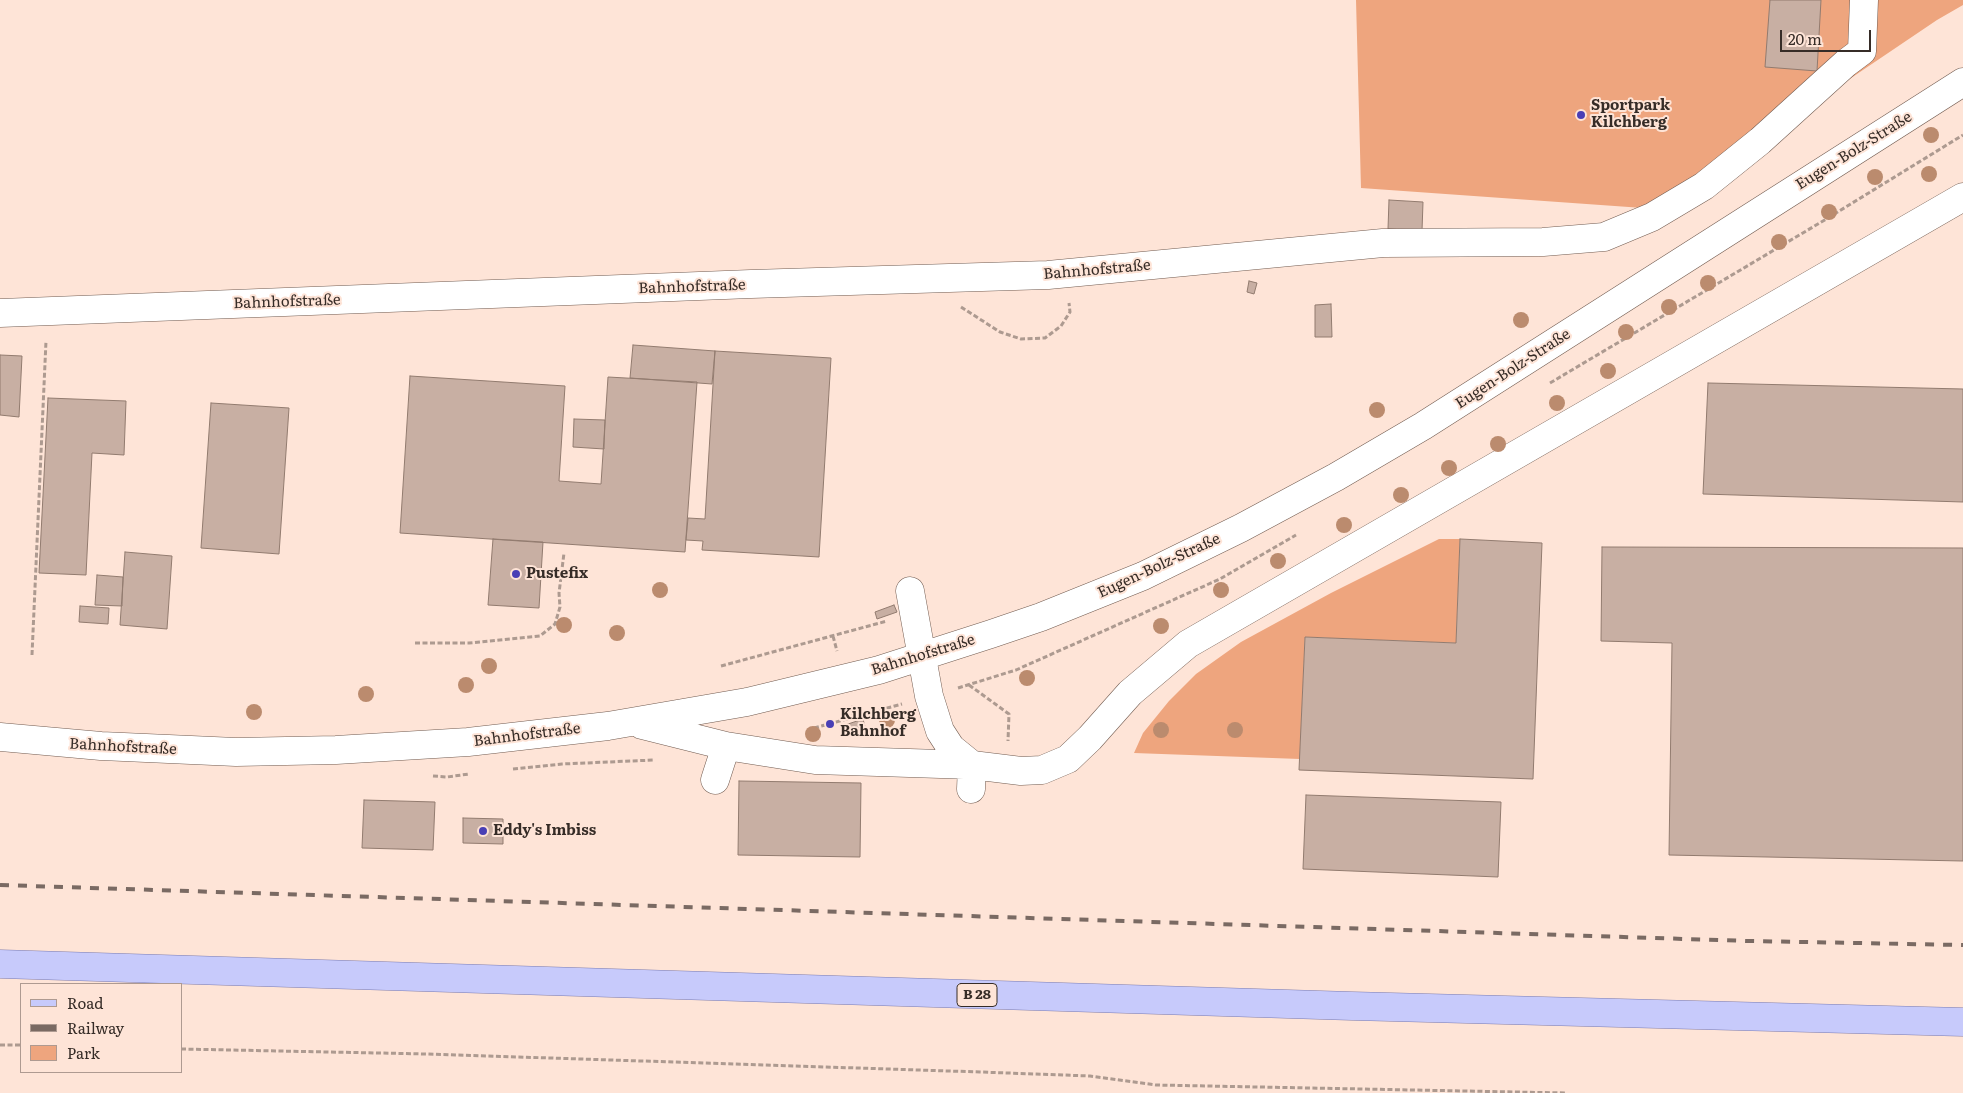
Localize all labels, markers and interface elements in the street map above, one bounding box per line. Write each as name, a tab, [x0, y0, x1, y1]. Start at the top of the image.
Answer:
scale bar	[1783, 20, 1874, 52]
text: 20 m	[1788, 27, 1822, 50]
place label: Sportpark Kilchberg	[1591, 97, 1670, 132]
street label: Eugen-Bolz-Straße	[1793, 108, 1915, 194]
marker: Sportpark Kilchberg	[1575, 109, 1587, 121]
street label: Bahnhofstraße	[1043, 256, 1151, 284]
street label: Bahnhofstraße	[638, 276, 746, 298]
street label: Bahnhofstraße	[233, 291, 341, 313]
street label: Eugen-Bolz-Straße	[1452, 325, 1574, 413]
street label: Eugen-Bolz-Straße	[1095, 530, 1223, 602]
place label: Pustefix	[526, 565, 588, 583]
marker: Pustefix	[510, 568, 522, 580]
street label: Bahnhofstraße	[869, 631, 977, 679]
place label: Kilchberg Bahnhof	[840, 706, 916, 741]
marker: Kilchberg Bahnhof	[824, 718, 836, 730]
street label: Bahnhofstraße	[473, 720, 581, 750]
street label: Bahnhofstraße	[69, 735, 177, 759]
place label: Eddy's Imbiss	[493, 822, 596, 840]
marker: Eddy's Imbiss	[477, 825, 489, 837]
legend	[20, 983, 182, 1073]
road number: B 28	[957, 984, 997, 1006]
text: Road	[67, 991, 103, 1014]
text: Railway	[67, 1016, 124, 1039]
text: Park	[67, 1041, 100, 1064]

